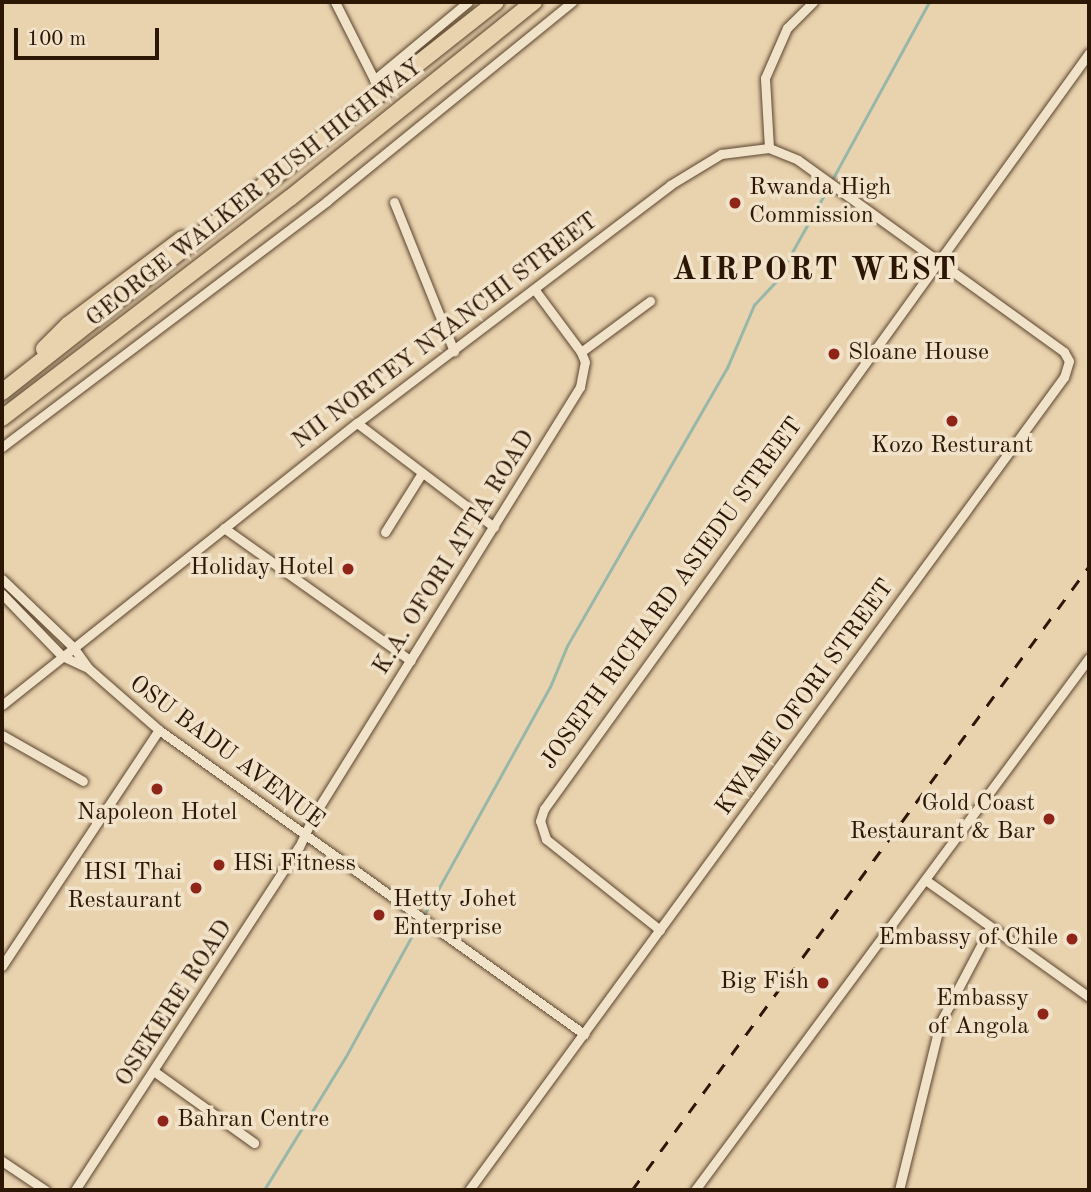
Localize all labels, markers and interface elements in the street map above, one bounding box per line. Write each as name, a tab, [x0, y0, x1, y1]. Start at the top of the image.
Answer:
scale bar	[18, 14, 163, 58]
text: 100 m	[27, 29, 86, 50]
street label: GEORGE WALKER BUSH HIGHWAY	[81, 54, 429, 334]
place label: Rwanda High Commission	[749, 175, 891, 231]
marker: Rwanda High Commission	[727, 195, 743, 211]
street label: NII NORTEY NYANCHI STREET	[288, 208, 604, 456]
district label: AIRPORT WEST	[674, 252, 956, 290]
place label: Sloane House	[848, 340, 989, 368]
marker: Sloane House	[826, 346, 842, 362]
street label: JOSEPH RICHARD ASIEDU STREET	[536, 413, 810, 775]
marker: Kozo Resturant	[944, 413, 960, 429]
street label: K.A. OFORI ATTA ROAD	[368, 425, 542, 681]
place label: Kozo Resturant	[871, 433, 1033, 461]
place label: Holiday Hotel	[190, 555, 334, 583]
marker: Holiday Hotel	[340, 561, 356, 577]
street label: KWAME OFORI STREET	[711, 574, 901, 822]
street label: OSU BADU AVENUE	[123, 670, 329, 836]
marker: Napoleon Hotel	[149, 781, 165, 797]
place label: Gold Coast Restaurant & Bar	[850, 791, 1035, 847]
place label: Napoleon Hotel	[77, 800, 237, 828]
marker: Gold Coast Restaurant & Bar	[1041, 811, 1057, 827]
place label: HSi Fitness	[233, 851, 356, 879]
marker: HSi Fitness	[211, 857, 227, 873]
place label: HSI Thai Restaurant	[67, 860, 182, 916]
marker: HSI Thai Restaurant	[188, 880, 204, 896]
place label: Hetty Johet Enterprise	[393, 887, 517, 943]
marker: Hetty Johet Enterprise	[371, 907, 387, 923]
street label: OSEKERE ROAD	[110, 915, 240, 1093]
place label: Embassy of Chile	[878, 925, 1058, 953]
marker: Embassy of Chile	[1064, 931, 1080, 947]
place label: Big Fish	[720, 969, 809, 997]
marker: Big Fish	[815, 975, 831, 991]
place label: Embassy of Angola	[928, 986, 1029, 1042]
marker: Embassy of Angola	[1035, 1006, 1051, 1022]
place label: Bahran Centre	[177, 1107, 329, 1135]
marker: Bahran Centre	[155, 1113, 171, 1129]

